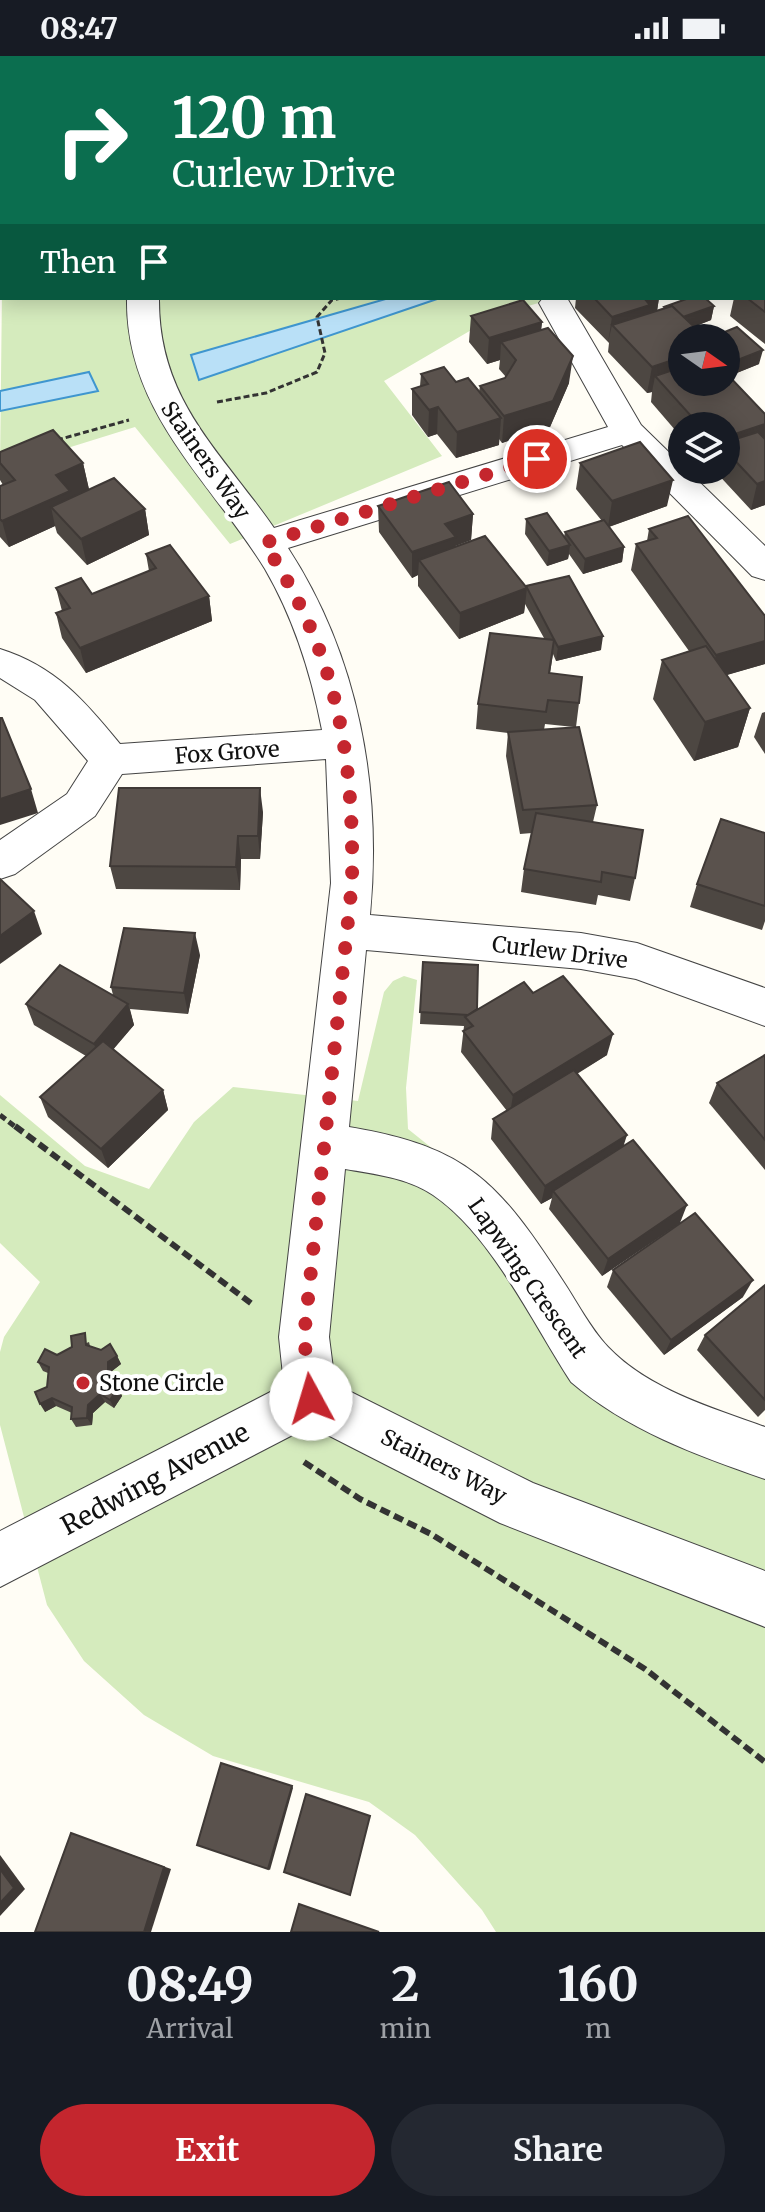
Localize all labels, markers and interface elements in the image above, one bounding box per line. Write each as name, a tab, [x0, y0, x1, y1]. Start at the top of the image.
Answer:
text: 08:47	[40, 9, 118, 47]
text: 120 m	[172, 83, 336, 153]
icon: right	[40, 88, 144, 192]
text: Curlew Drive	[172, 152, 395, 197]
icon: arrive	[132, 240, 176, 284]
text: Then	[40, 243, 116, 281]
north arrow	[668, 324, 740, 396]
map controls	[668, 324, 740, 484]
street label: Stainers Way	[155, 396, 257, 525]
button: layers	[668, 412, 740, 484]
pin	[503, 425, 571, 493]
icon: arrive	[515, 437, 559, 481]
street label: Fox Grove	[174, 734, 280, 770]
street label: Curlew Drive	[491, 930, 629, 974]
street label: Lapwing Crescent	[462, 1192, 594, 1364]
position arrow	[269, 1357, 353, 1441]
place label: Stone Circle	[99, 1369, 224, 1397]
marker: Stone Circle	[74, 1374, 92, 1392]
street label: Redwing Avenue	[55, 1415, 254, 1542]
street label: Stainers Way	[376, 1422, 512, 1510]
text: 08:49	[126, 1954, 254, 2014]
text: 2	[391, 1954, 420, 2014]
text: 160	[557, 1954, 639, 2014]
text: Arrival	[146, 2012, 233, 2045]
text: min	[380, 2012, 431, 2045]
text: m	[585, 2012, 611, 2045]
button: Exit	[40, 2104, 375, 2196]
button: Share	[391, 2104, 725, 2196]

